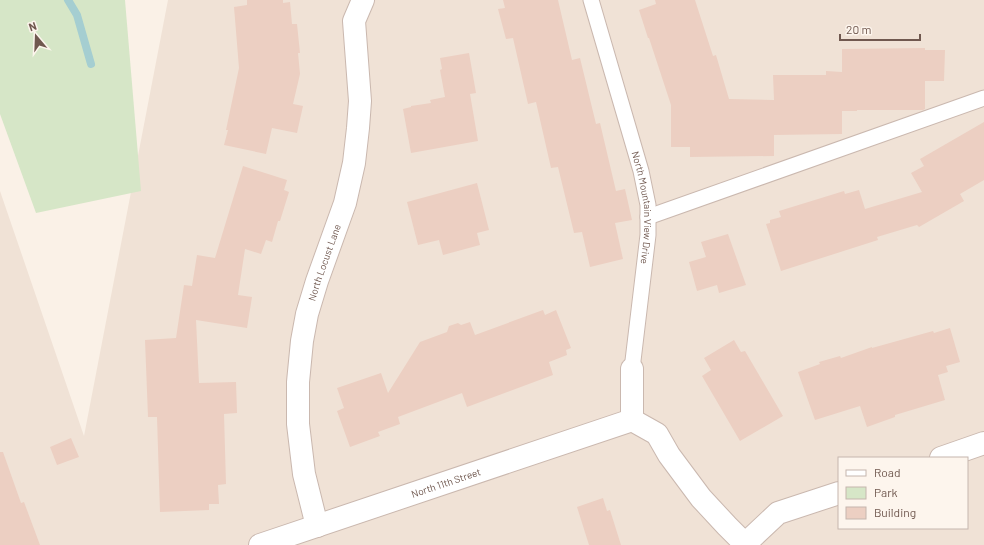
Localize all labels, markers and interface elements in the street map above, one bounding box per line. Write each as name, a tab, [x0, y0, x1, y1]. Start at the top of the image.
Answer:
north arrow	[16, 16, 56, 56]
scale bar	[840, 16, 920, 42]
text: N	[27, 19, 38, 33]
text: 20 m	[846, 22, 872, 36]
street label: North Mountain View Drive	[630, 150, 654, 265]
street label: North Locust Lane	[305, 222, 343, 302]
legend	[838, 457, 968, 529]
street label: North 11th Street	[410, 465, 482, 500]
text: Road	[874, 465, 901, 479]
text: Park	[874, 485, 898, 499]
text: Building	[874, 505, 916, 519]

